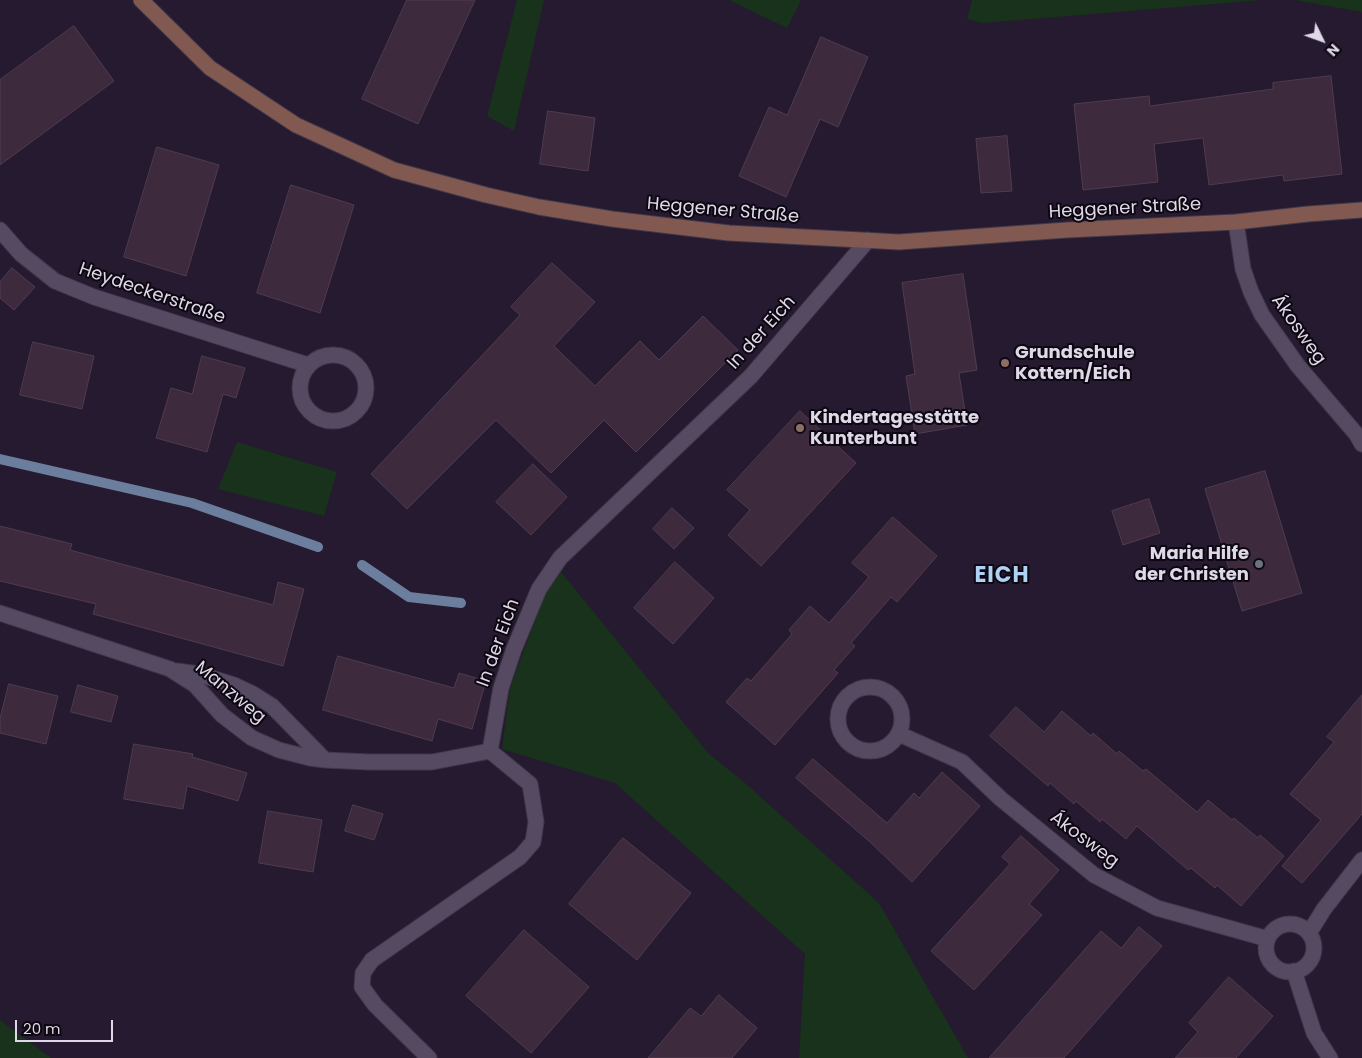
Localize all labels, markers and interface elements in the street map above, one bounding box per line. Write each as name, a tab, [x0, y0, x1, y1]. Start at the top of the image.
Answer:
north arrow	[1297, 15, 1347, 65]
text: N	[1322, 39, 1344, 61]
street label: Heggener Straße	[646, 194, 800, 228]
street label: Heggener Straße	[1048, 194, 1202, 224]
street label: Heydeckerstraße	[76, 259, 228, 329]
street label: Ákosweg	[1266, 291, 1330, 369]
street label: In der Eich	[723, 292, 801, 374]
place label: Grundschule Kottern/Eich	[1015, 342, 1135, 384]
marker: Grundschule Kottern/Eich	[999, 357, 1011, 369]
place label: Kindertagesstätte Kunterbunt	[810, 407, 979, 449]
marker: Kindertagesstätte Kunterbunt	[794, 422, 806, 434]
place label: Maria Hilfe der Christen	[1135, 543, 1249, 586]
marker: Maria Hilfe der Christen	[1253, 558, 1265, 570]
district label: EICH	[974, 563, 1030, 589]
street label: In der Eich	[473, 596, 525, 690]
street label: Manzweg	[190, 657, 270, 729]
street label: Ákosweg	[1045, 807, 1123, 873]
scale bar	[18, 1010, 115, 1042]
text: 20 m	[23, 1018, 61, 1039]

